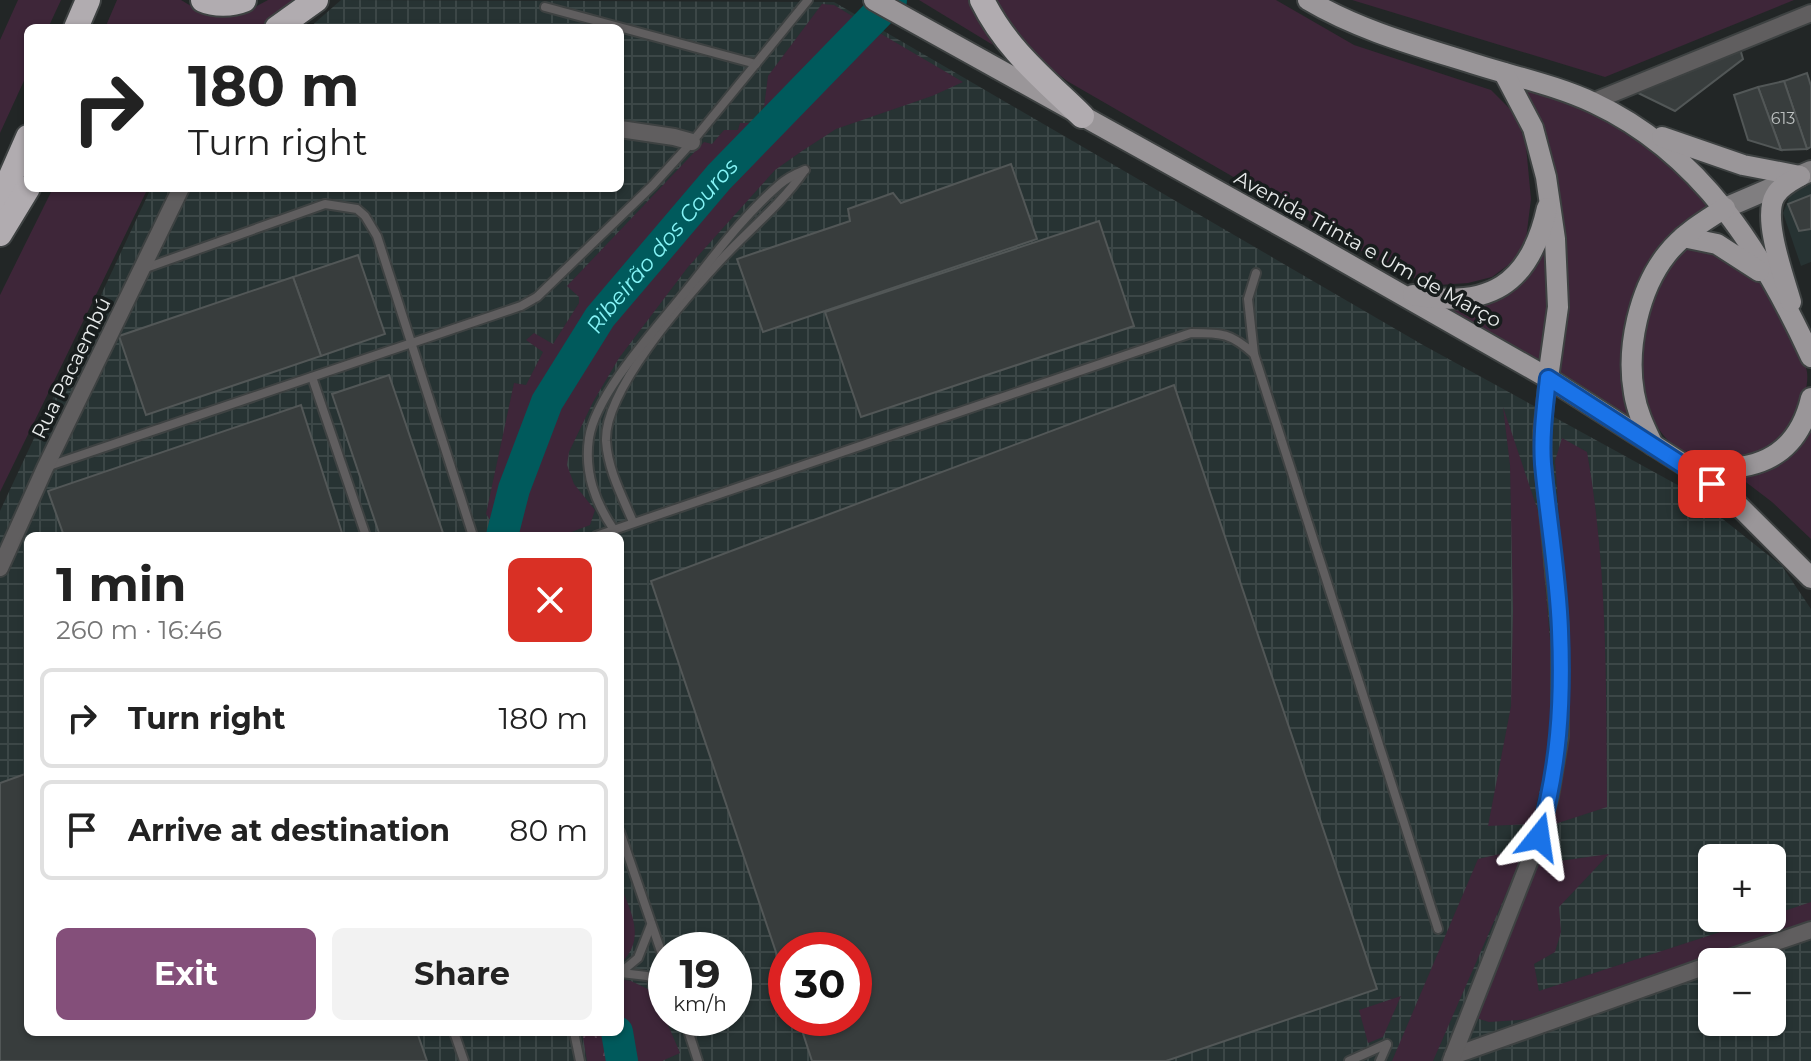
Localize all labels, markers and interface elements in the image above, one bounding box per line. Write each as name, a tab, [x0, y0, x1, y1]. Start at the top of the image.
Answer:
text: 180 m	[188, 52, 360, 120]
icon: right	[56, 56, 160, 160]
house number: 613	[1771, 109, 1795, 128]
text: Turn right	[188, 120, 368, 164]
water label: Ribeirão dos Couros	[580, 152, 744, 338]
street label: Avenida Trinta e Um de Março	[1230, 165, 1506, 333]
street label: Rua Pacaembú	[26, 293, 116, 443]
pin	[1678, 450, 1746, 518]
icon: arrive	[1690, 462, 1734, 506]
text: 1 min	[56, 555, 186, 613]
button: close	[508, 558, 592, 642]
text: 260 m · 16:46	[56, 614, 222, 646]
icon: right	[60, 696, 104, 740]
text: Turn right	[128, 700, 285, 737]
text: 180 m	[498, 700, 588, 737]
position arrow	[1497, 795, 1581, 879]
icon: arrive	[60, 808, 104, 852]
text: Arrive at destination	[128, 812, 450, 849]
text: 80 m	[509, 812, 588, 849]
map controls	[1698, 844, 1786, 1036]
button: +	[1698, 844, 1786, 932]
button: Exit	[56, 928, 316, 1020]
button: Share	[332, 928, 592, 1020]
speed limit sign: 30	[768, 932, 872, 1036]
button: −	[1698, 948, 1786, 1036]
text: 19	[679, 949, 721, 998]
text: km/h	[673, 992, 727, 1016]

